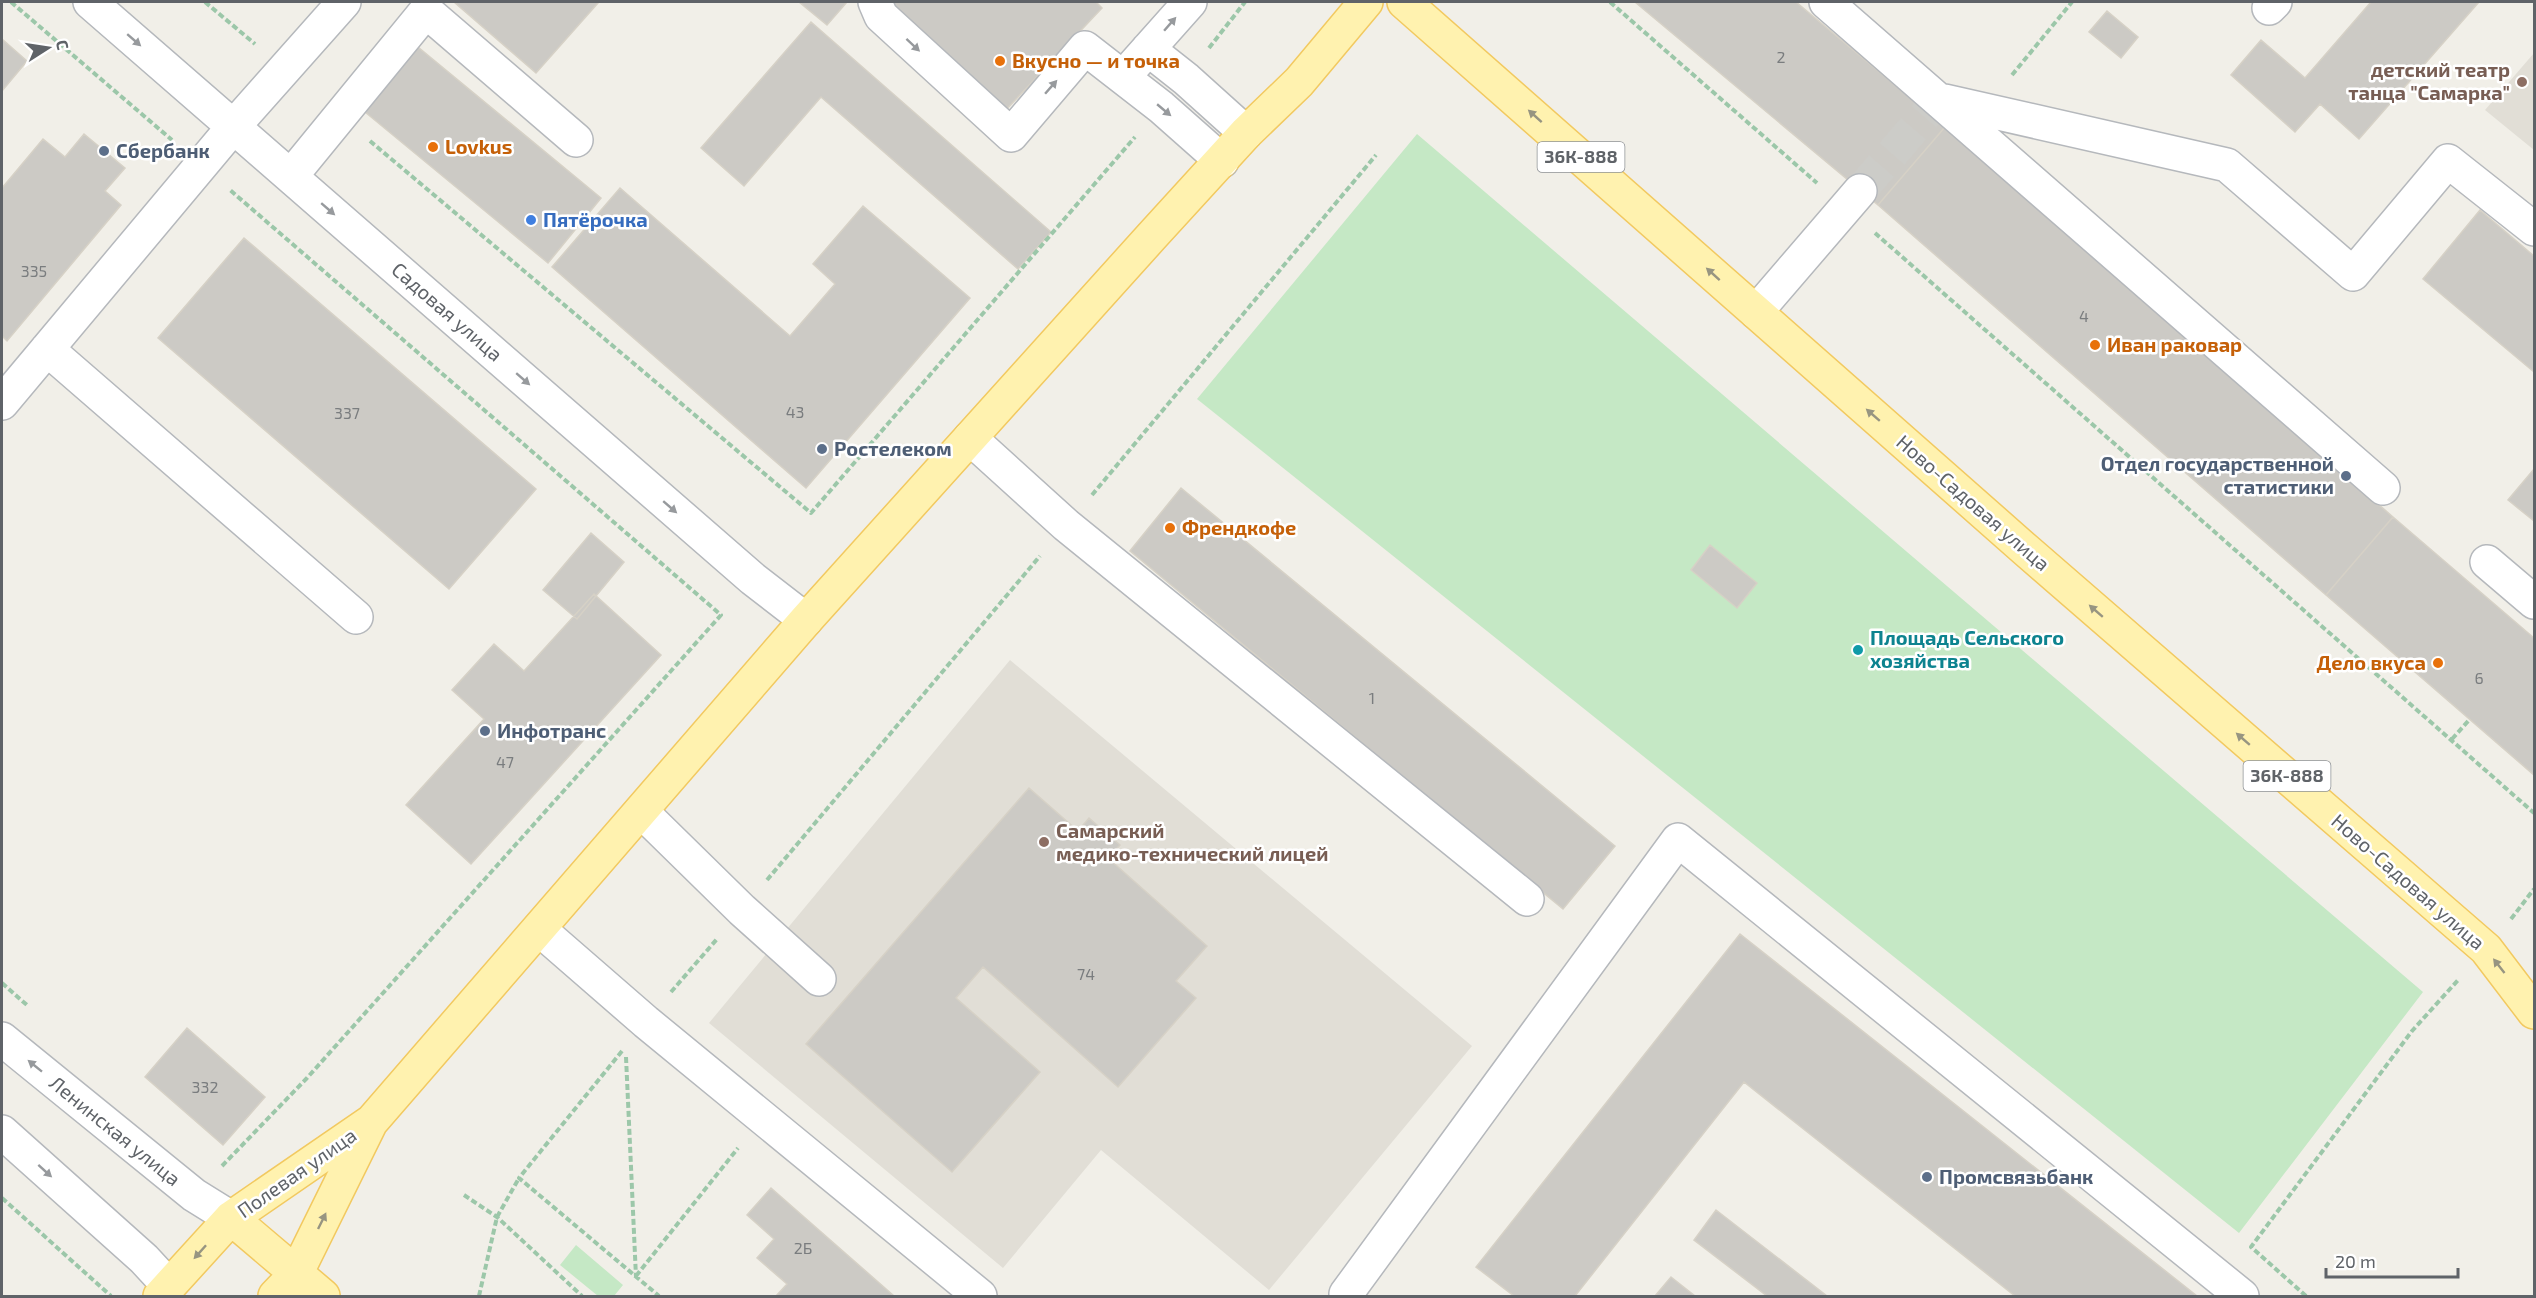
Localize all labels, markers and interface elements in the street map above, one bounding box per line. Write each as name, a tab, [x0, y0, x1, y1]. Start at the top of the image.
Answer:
one-way arrow	[1163, 17, 1176, 32]
north arrow	[18, 18, 78, 78]
one-way arrow	[126, 33, 141, 46]
text: С	[53, 38, 73, 51]
one-way arrow	[905, 38, 920, 51]
house number: 2	[1777, 47, 1786, 66]
place label: Вкусно — и точка	[1012, 48, 1180, 72]
marker: Вкусно — и точка	[993, 54, 1007, 68]
place label: детский театр танца "Самарка"	[2348, 57, 2510, 104]
marker: детский театр танца "Самарка"	[2515, 75, 2529, 89]
one-way arrow	[1045, 79, 1058, 95]
one-way arrow	[1156, 104, 1172, 117]
one-way arrow	[1528, 110, 1543, 123]
place label: Lovkus	[445, 134, 512, 158]
place label: Сбербанк	[116, 138, 210, 162]
marker: Lovkus	[426, 140, 440, 154]
road number: 36К-888	[1538, 142, 1624, 172]
marker: Сбербанк	[97, 144, 111, 158]
one-way arrow	[321, 202, 336, 216]
place label: Пятёрочка	[543, 207, 648, 231]
marker: Пятёрочка	[524, 213, 538, 227]
street label: Садовая улица	[387, 257, 508, 367]
house number: 335	[21, 261, 47, 280]
one-way arrow	[1705, 267, 1720, 281]
house number: 4	[2079, 306, 2089, 325]
place label: Иван раковар	[2107, 332, 2242, 356]
marker: Иван раковар	[2088, 338, 2102, 352]
one-way arrow	[515, 372, 530, 385]
house number: 43	[786, 402, 804, 421]
house number: 337	[334, 403, 360, 422]
one-way arrow	[1866, 409, 1881, 422]
street label: Ново-Садовая улица	[1892, 429, 2055, 576]
place label: Ростелеком	[834, 436, 952, 460]
marker: Ростелеком	[815, 442, 829, 456]
place label: Отдел государственной статистики	[2101, 451, 2334, 498]
marker: Отдел государственной статистики	[2339, 469, 2353, 483]
one-way arrow	[662, 500, 677, 513]
place label: Френдкофе	[1182, 515, 1296, 539]
marker: Френдкофе	[1163, 521, 1177, 535]
one-way arrow	[2089, 605, 2104, 618]
place label: Площадь Сельского хозяйства	[1870, 625, 2064, 672]
marker: Площадь Сельского хозяйства	[1851, 643, 1865, 657]
place label: Дело вкуса	[2316, 650, 2426, 674]
marker: Дело вкуса	[2431, 656, 2445, 670]
house number: 6	[2474, 668, 2484, 687]
house number: 1	[1369, 688, 1375, 707]
place label: Инфотранс	[497, 718, 606, 742]
marker: Инфотранс	[478, 724, 492, 738]
one-way arrow	[2236, 733, 2251, 746]
house number: 47	[496, 752, 514, 771]
road number: 36К-888	[2244, 761, 2330, 791]
street label: Ново-Садовая улица	[2327, 808, 2490, 955]
place label: Самарский медико-технический лицей	[1056, 818, 1328, 865]
marker: Самарский медико-технический лицей	[1037, 835, 1051, 849]
one-way arrow	[2493, 958, 2505, 973]
house number: 74	[1077, 964, 1095, 983]
one-way arrow	[28, 1061, 43, 1073]
street label: Ленинская улица	[45, 1070, 186, 1191]
house number: 332	[192, 1077, 218, 1096]
street label: Полевая улица	[232, 1122, 361, 1223]
one-way arrow	[37, 1164, 52, 1177]
place label: Промсвязьбанк	[1939, 1164, 2093, 1188]
marker: Промсвязьбанк	[1920, 1170, 1934, 1184]
one-way arrow	[317, 1213, 327, 1230]
house number: 2Б	[794, 1238, 812, 1257]
scale bar	[2326, 1241, 2458, 1279]
one-way arrow	[194, 1244, 207, 1259]
text: 20 m	[2335, 1250, 2376, 1272]

